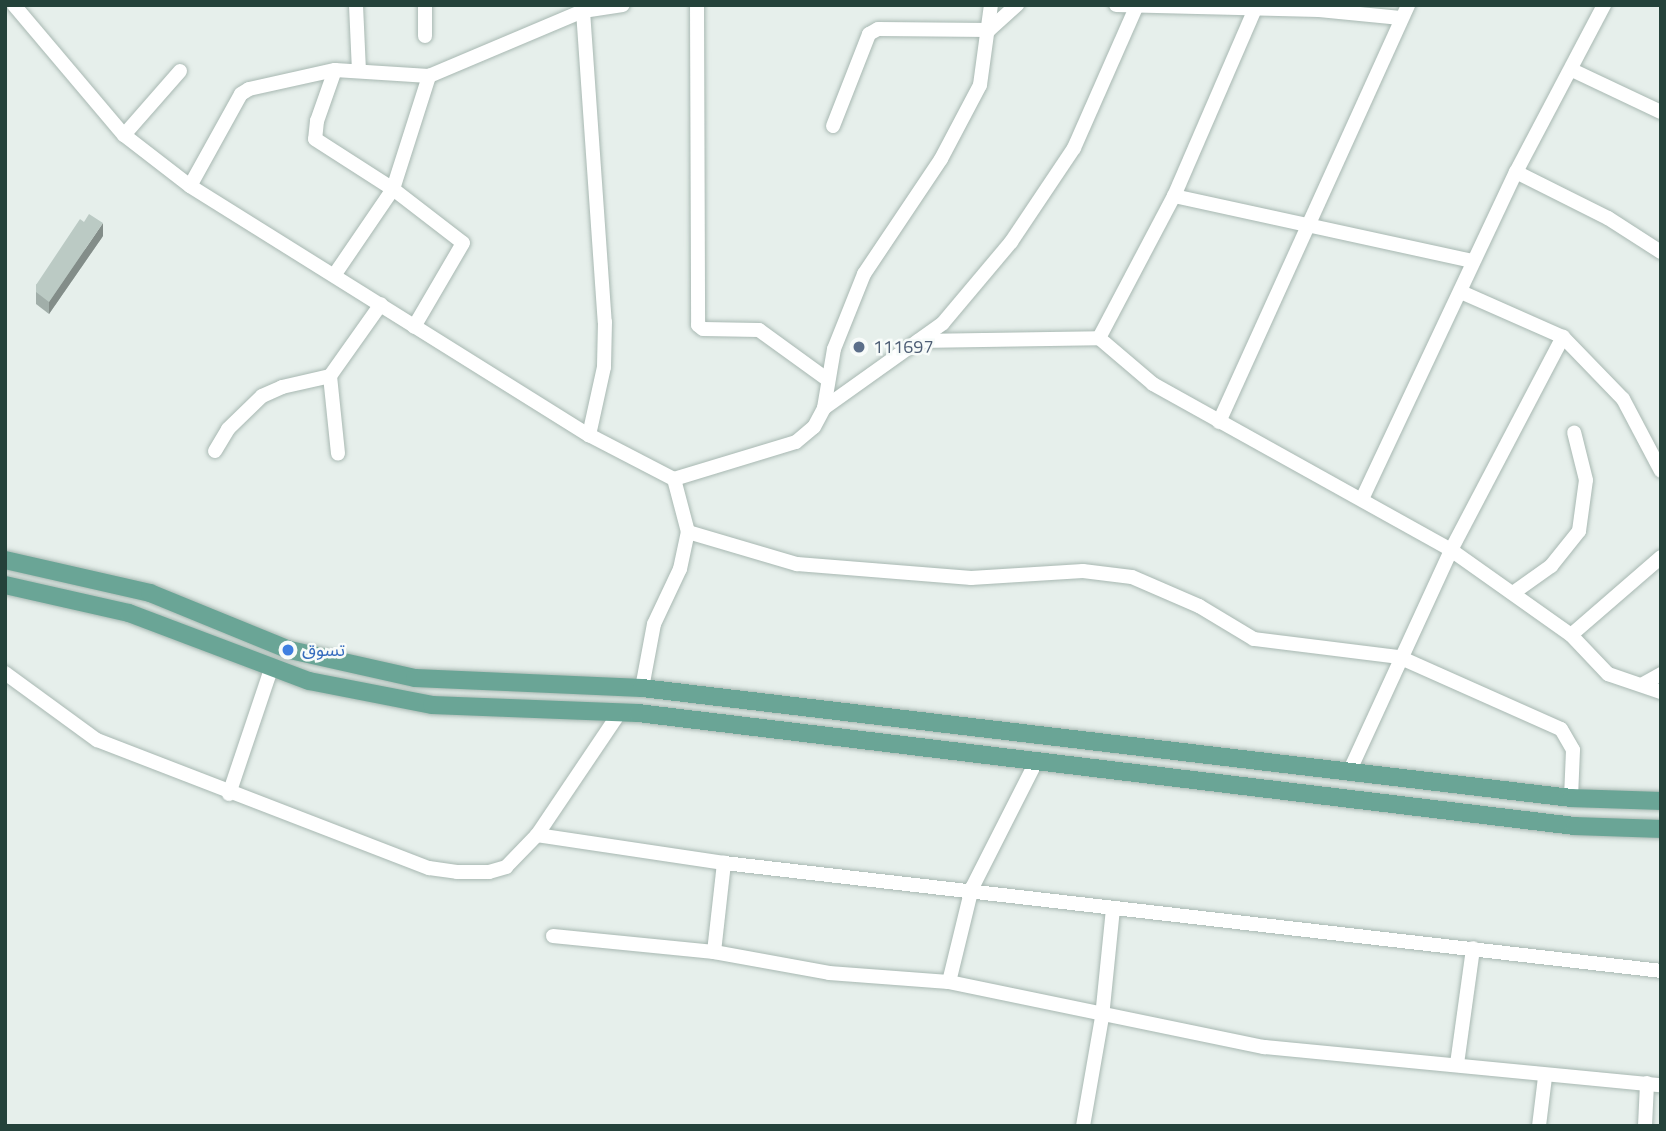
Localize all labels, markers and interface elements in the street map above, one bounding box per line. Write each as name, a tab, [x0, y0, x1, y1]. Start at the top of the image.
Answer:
place label: 111697	[873, 336, 933, 358]
marker: 111697	[851, 339, 867, 355]
place label: تسوق	[302, 639, 345, 661]
marker: تسوق	[280, 642, 296, 658]

